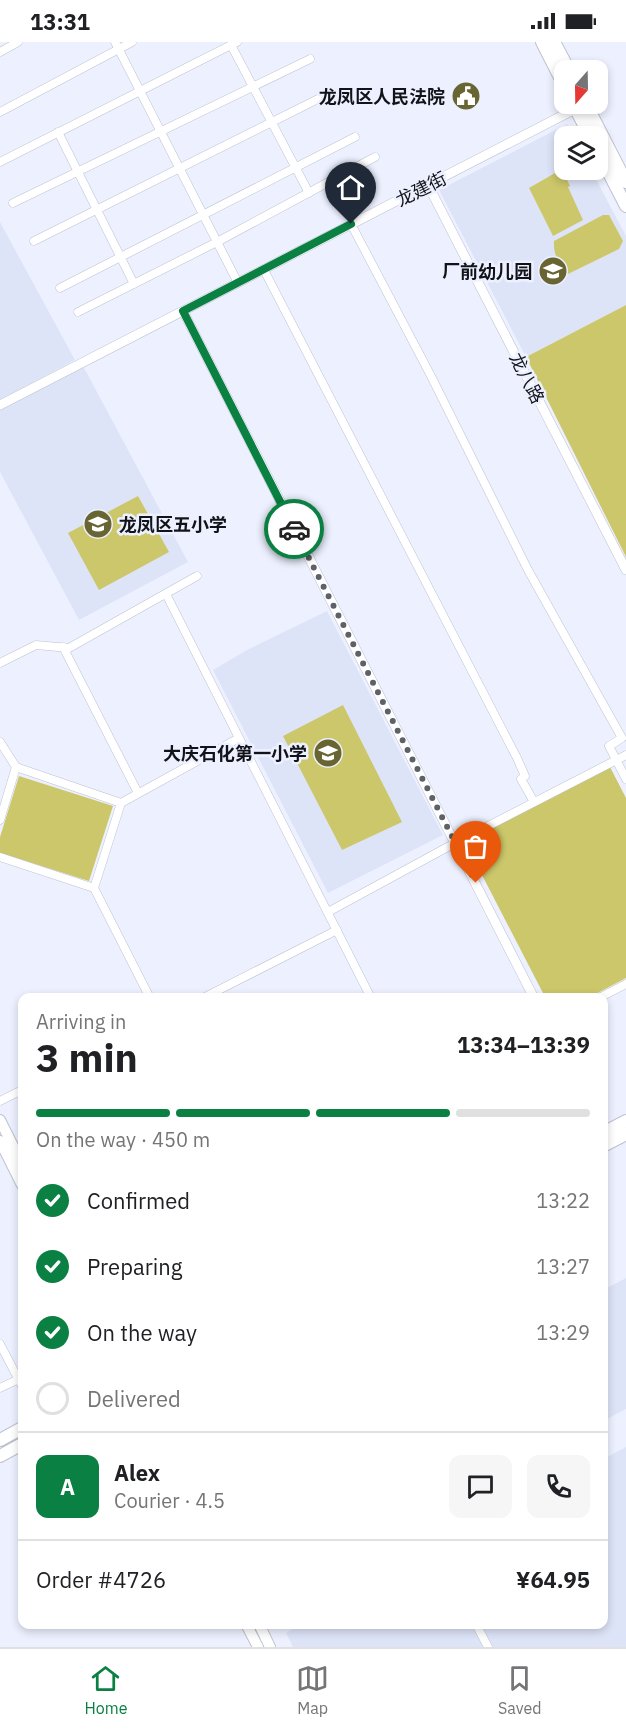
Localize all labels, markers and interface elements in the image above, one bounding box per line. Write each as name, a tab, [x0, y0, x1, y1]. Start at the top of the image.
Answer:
text: 13:31	[30, 7, 90, 36]
north arrow	[554, 60, 608, 114]
map controls	[554, 60, 608, 180]
public building icon: 龙凤区人民法院	[450, 80, 482, 112]
place label: 龙凤区人民法院	[319, 85, 445, 108]
button: layers	[554, 126, 608, 180]
pin	[325, 162, 376, 224]
street label: 龙建街	[392, 166, 450, 212]
icon: home	[334, 171, 367, 204]
school or university icon: 厂前幼儿园	[537, 255, 569, 287]
place label: 厂前幼儿园	[442, 260, 532, 283]
street label: 龙八路	[504, 349, 550, 407]
courier	[264, 499, 324, 559]
school or university icon: 龙凤区五小学	[82, 508, 114, 540]
place label: 龙凤区五小学	[119, 513, 227, 536]
icon: car	[278, 513, 311, 546]
school or university icon: 大庆石化第一小学	[312, 737, 344, 769]
place label: 大庆石化第一小学	[163, 742, 307, 765]
pin	[450, 821, 501, 883]
icon: bag	[459, 830, 492, 863]
text: Arriving in	[36, 1008, 126, 1035]
text: 13:34–13:39	[457, 1030, 590, 1059]
text: 3 min	[36, 1032, 138, 1083]
text: On the way · 450 m	[36, 1126, 210, 1153]
icon: check	[36, 1184, 69, 1217]
text: Confirmed	[87, 1186, 190, 1215]
text: 13:22	[536, 1187, 590, 1214]
icon: check	[36, 1250, 69, 1283]
text: Preparing	[87, 1252, 182, 1281]
text: 13:27	[536, 1253, 590, 1280]
icon: check	[36, 1316, 69, 1349]
text: On the way	[87, 1318, 197, 1347]
text: 13:29	[536, 1319, 590, 1346]
text: Delivered	[87, 1384, 181, 1413]
button: chat	[449, 1455, 512, 1518]
button: phone	[527, 1455, 590, 1518]
text: Alex	[114, 1458, 160, 1487]
text: A	[60, 1472, 75, 1501]
text: Courier · 4.5	[114, 1487, 225, 1514]
text: Order #4726	[36, 1565, 166, 1594]
text: ¥64.95	[516, 1565, 590, 1594]
tab: Home	[84, 1662, 127, 1718]
tab: Map	[296, 1662, 329, 1718]
tab: Saved	[498, 1662, 542, 1718]

